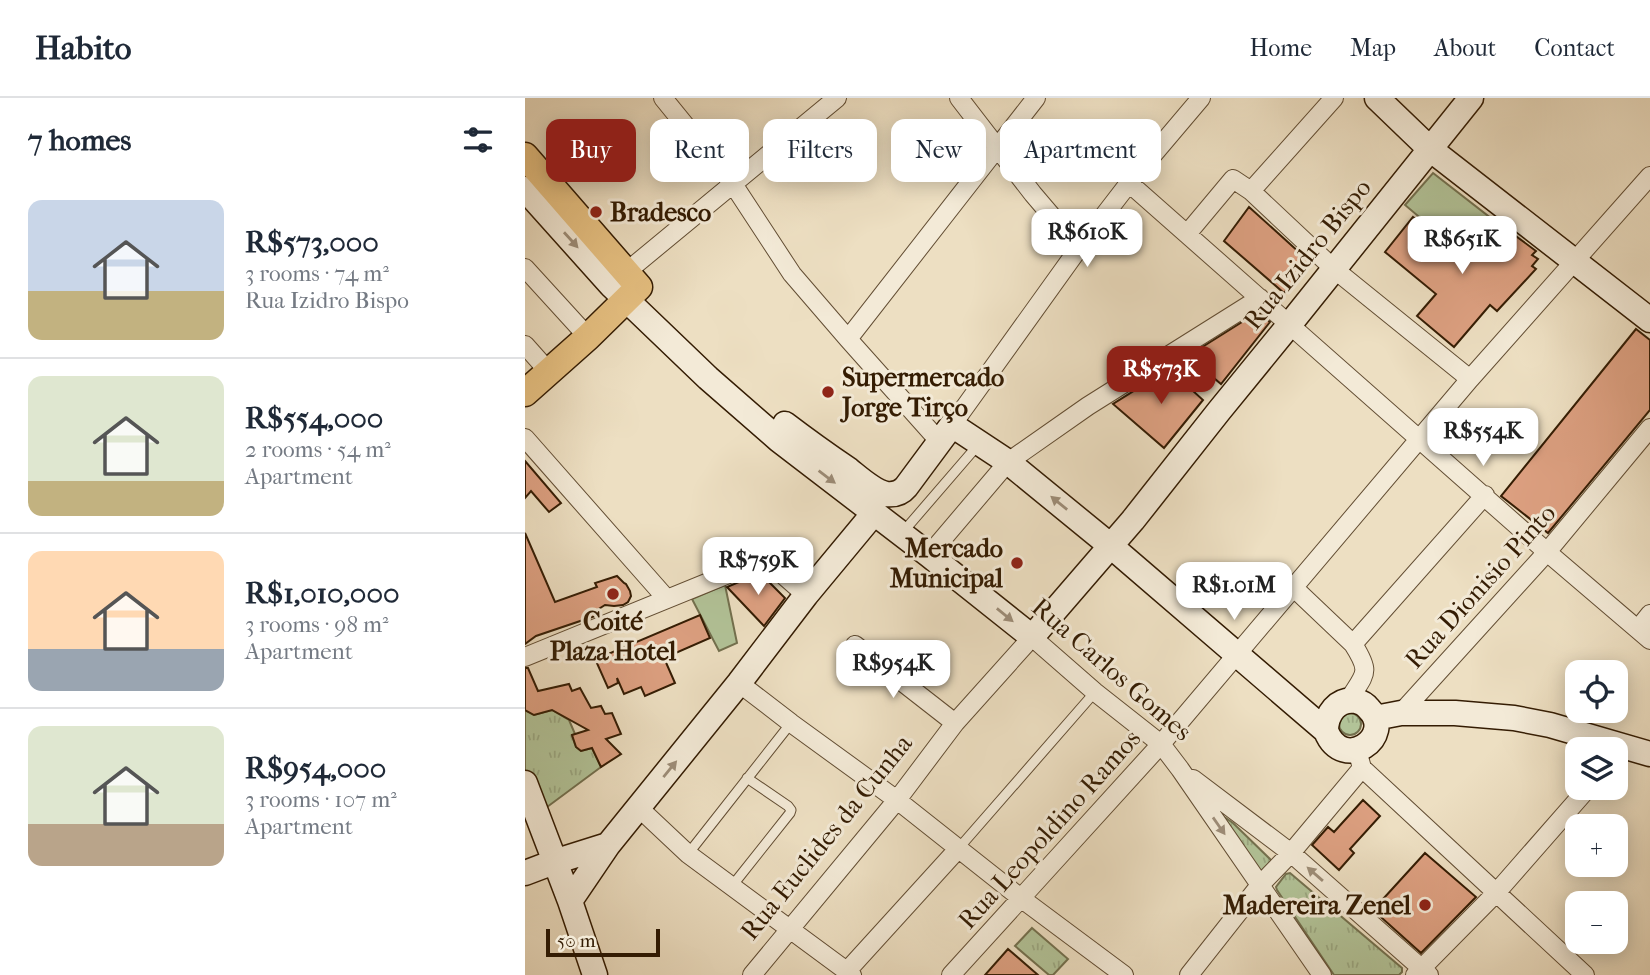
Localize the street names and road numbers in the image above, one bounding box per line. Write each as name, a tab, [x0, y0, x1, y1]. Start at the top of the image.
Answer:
street label: Rua Izidro Bispo	[1237, 173, 1378, 336]
street label: Rua Dionisio Pinto	[1398, 498, 1562, 675]
street label: Rua Carlos Gomes	[1025, 591, 1198, 747]
street label: Rua Leopoldino Ramos	[952, 723, 1147, 936]
street label: Rua Euclides da Cunha	[734, 728, 919, 946]

